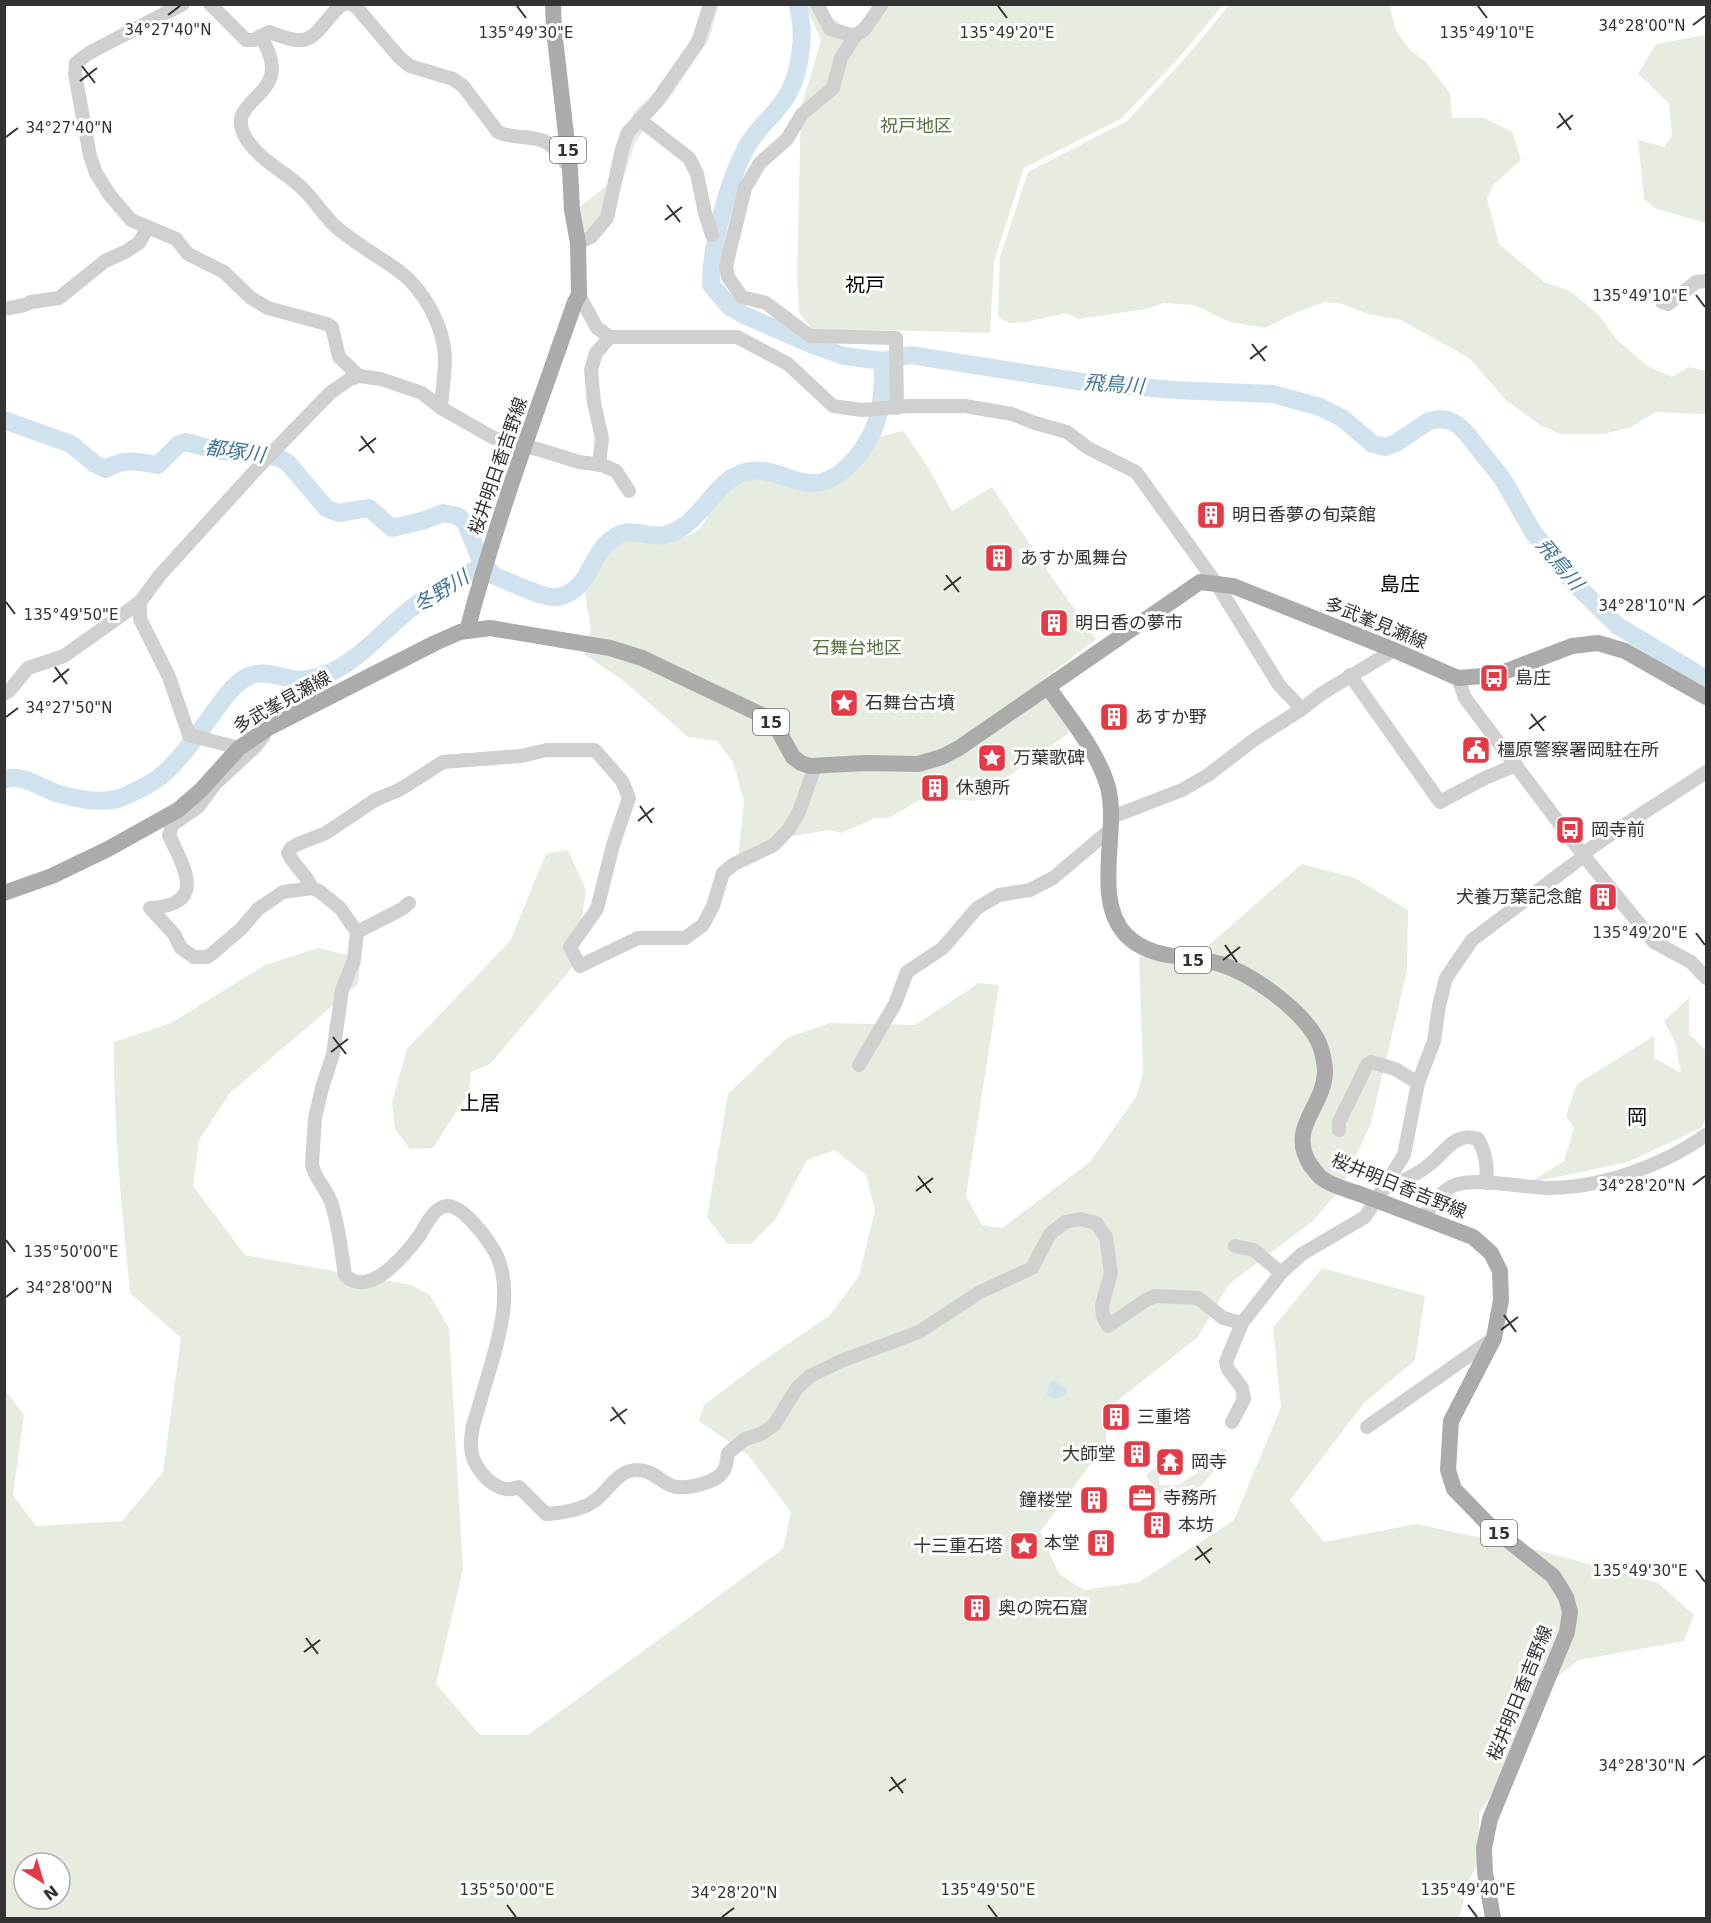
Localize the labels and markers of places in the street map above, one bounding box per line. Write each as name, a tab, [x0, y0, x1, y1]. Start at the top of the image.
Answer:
building icon: 明日香夢の旬菜館	[1195, 499, 1227, 531]
place label: 明日香夢の旬菜館	[1232, 504, 1376, 525]
building icon: あすか風舞台	[983, 542, 1015, 574]
place label: あすか風舞台	[1020, 547, 1128, 568]
building icon: 明日香の夢市	[1038, 607, 1070, 639]
place label: 明日香の夢市	[1075, 612, 1183, 633]
bus stop icon: 島庄	[1478, 662, 1510, 694]
place label: 島庄	[1515, 667, 1551, 688]
place icon: 石舞台古墳	[828, 687, 860, 719]
place label: 石舞台古墳	[865, 692, 955, 713]
building icon: あすか野	[1098, 701, 1130, 733]
place label: あすか野	[1135, 706, 1207, 727]
public building icon: 橿原警察署岡駐在所	[1460, 734, 1492, 766]
place label: 橿原警察署岡駐在所	[1497, 739, 1659, 760]
place icon: 万葉歌碑	[976, 742, 1008, 774]
place label: 万葉歌碑	[1013, 747, 1085, 768]
building icon: 休憩所	[919, 772, 951, 804]
place label: 休憩所	[956, 777, 1010, 798]
bus stop icon: 岡寺前	[1554, 814, 1586, 846]
place label: 岡寺前	[1591, 819, 1645, 840]
building icon: 犬養万葉記念館	[1587, 881, 1619, 913]
place label: 犬養万葉記念館	[1456, 886, 1582, 907]
building icon: 三重塔	[1100, 1401, 1132, 1433]
place label: 三重塔	[1137, 1406, 1191, 1427]
building icon: 大師堂	[1121, 1438, 1153, 1470]
place label: 大師堂	[1062, 1443, 1116, 1464]
temple icon: 岡寺	[1154, 1446, 1186, 1478]
place label: 岡寺	[1191, 1451, 1227, 1472]
office icon: 寺務所	[1126, 1482, 1158, 1514]
building icon: 鐘楼堂	[1078, 1484, 1110, 1516]
place label: 寺務所	[1163, 1487, 1217, 1508]
place label: 鐘楼堂	[1019, 1489, 1073, 1510]
building icon: 本坊	[1141, 1509, 1173, 1541]
place label: 本坊	[1178, 1514, 1214, 1535]
building icon: 本堂	[1085, 1527, 1117, 1559]
place icon: 十三重石塔	[1008, 1530, 1040, 1562]
place label: 本堂	[1044, 1532, 1080, 1553]
place label: 十三重石塔	[913, 1535, 1003, 1556]
building icon: 奥の院石窟	[961, 1592, 993, 1624]
place label: 奥の院石窟	[998, 1597, 1088, 1618]

